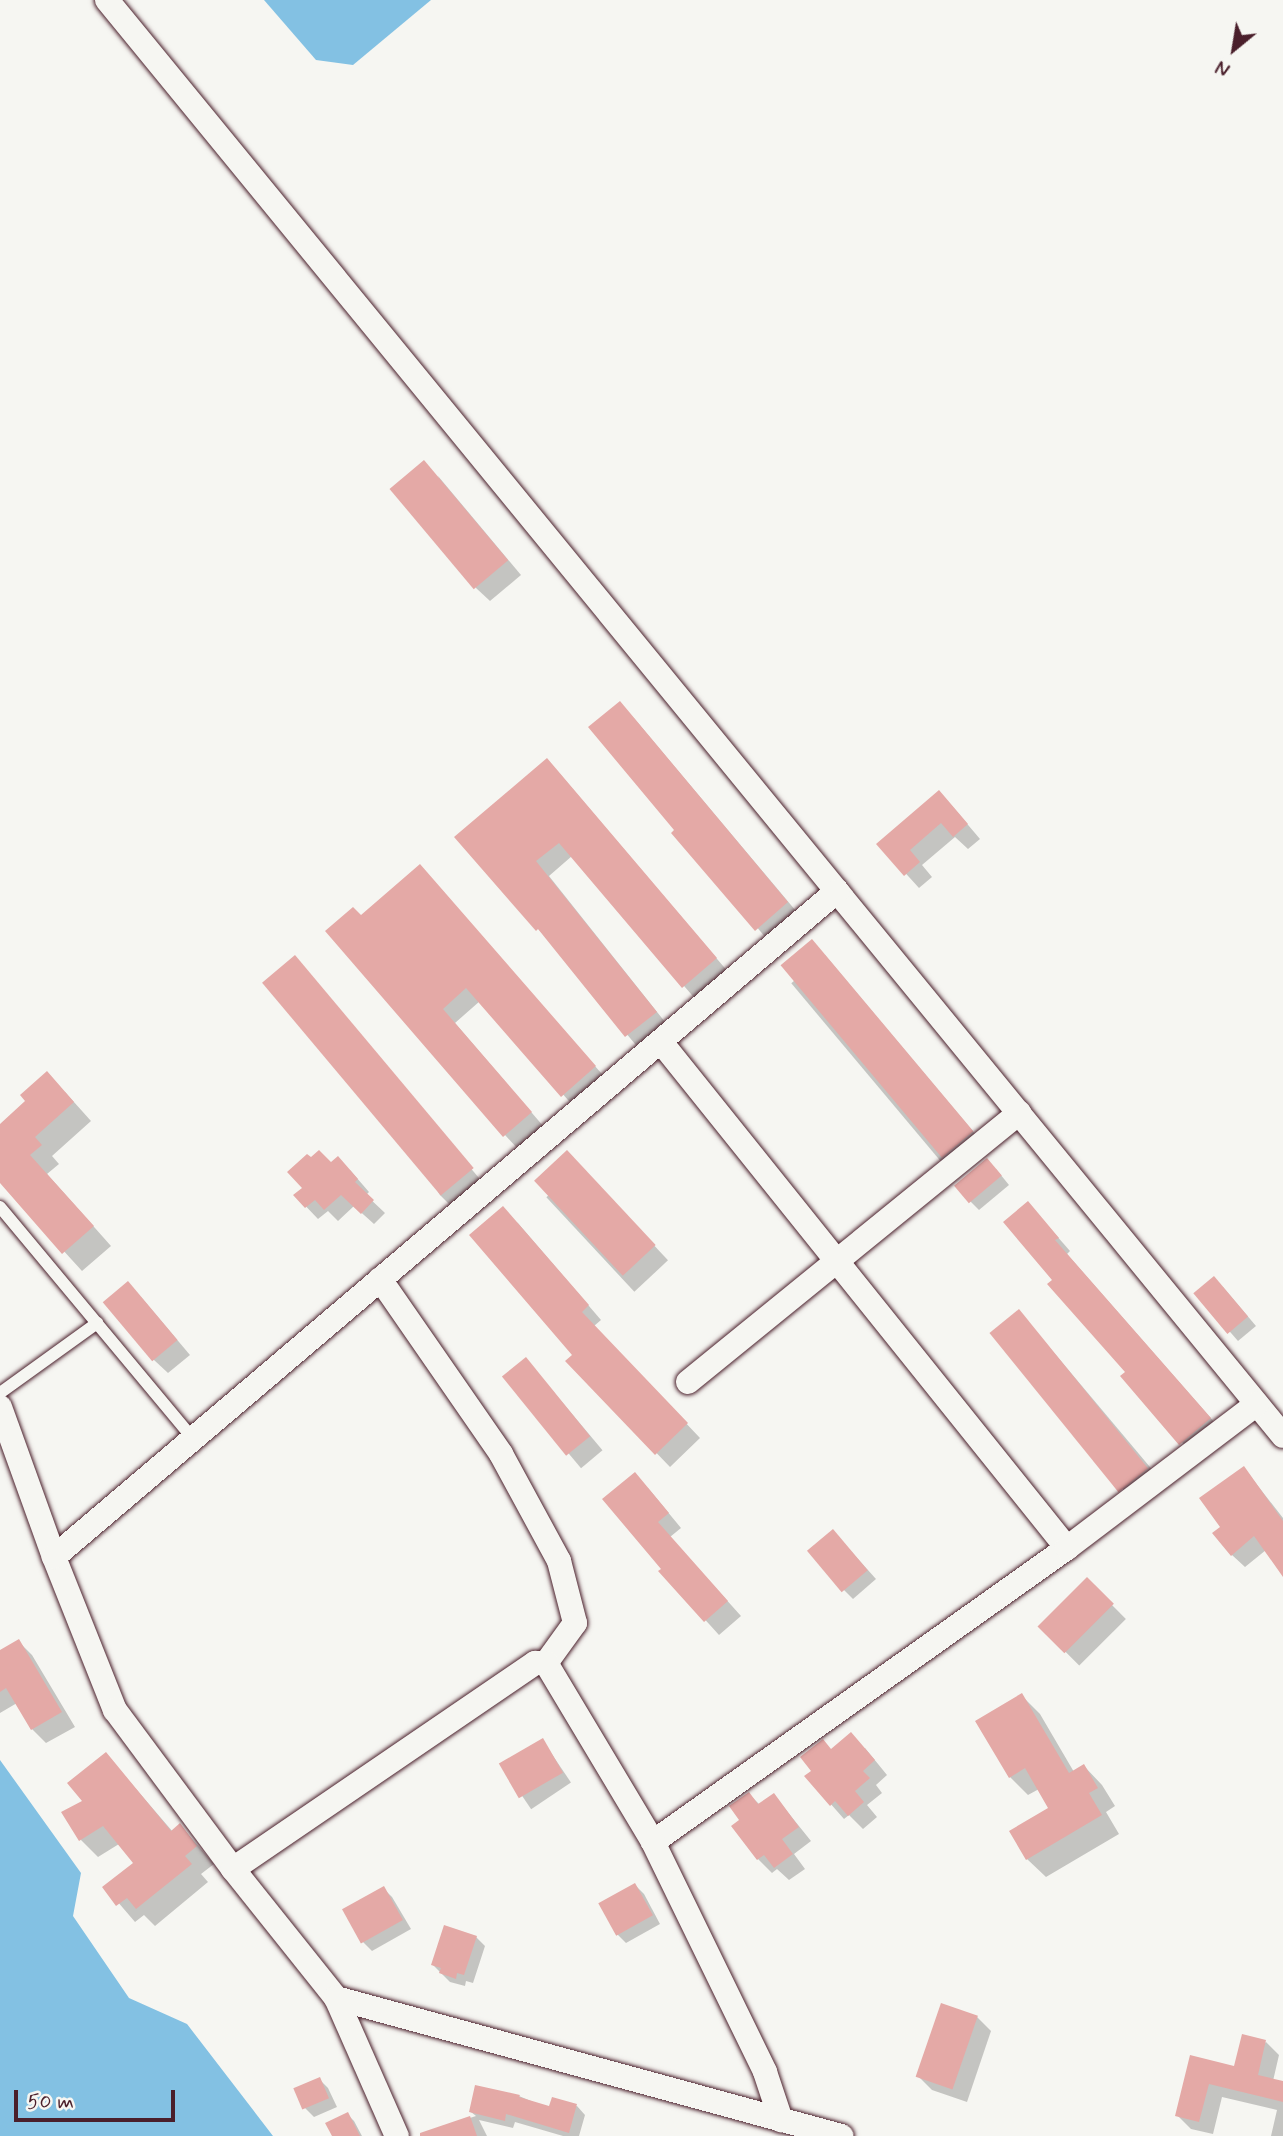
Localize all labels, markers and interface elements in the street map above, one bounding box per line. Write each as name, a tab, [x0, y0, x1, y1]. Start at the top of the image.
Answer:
north arrow	[1199, 14, 1269, 84]
text: N	[1212, 54, 1235, 82]
scale bar	[18, 2076, 178, 2120]
text: 50 m	[27, 2088, 74, 2116]

